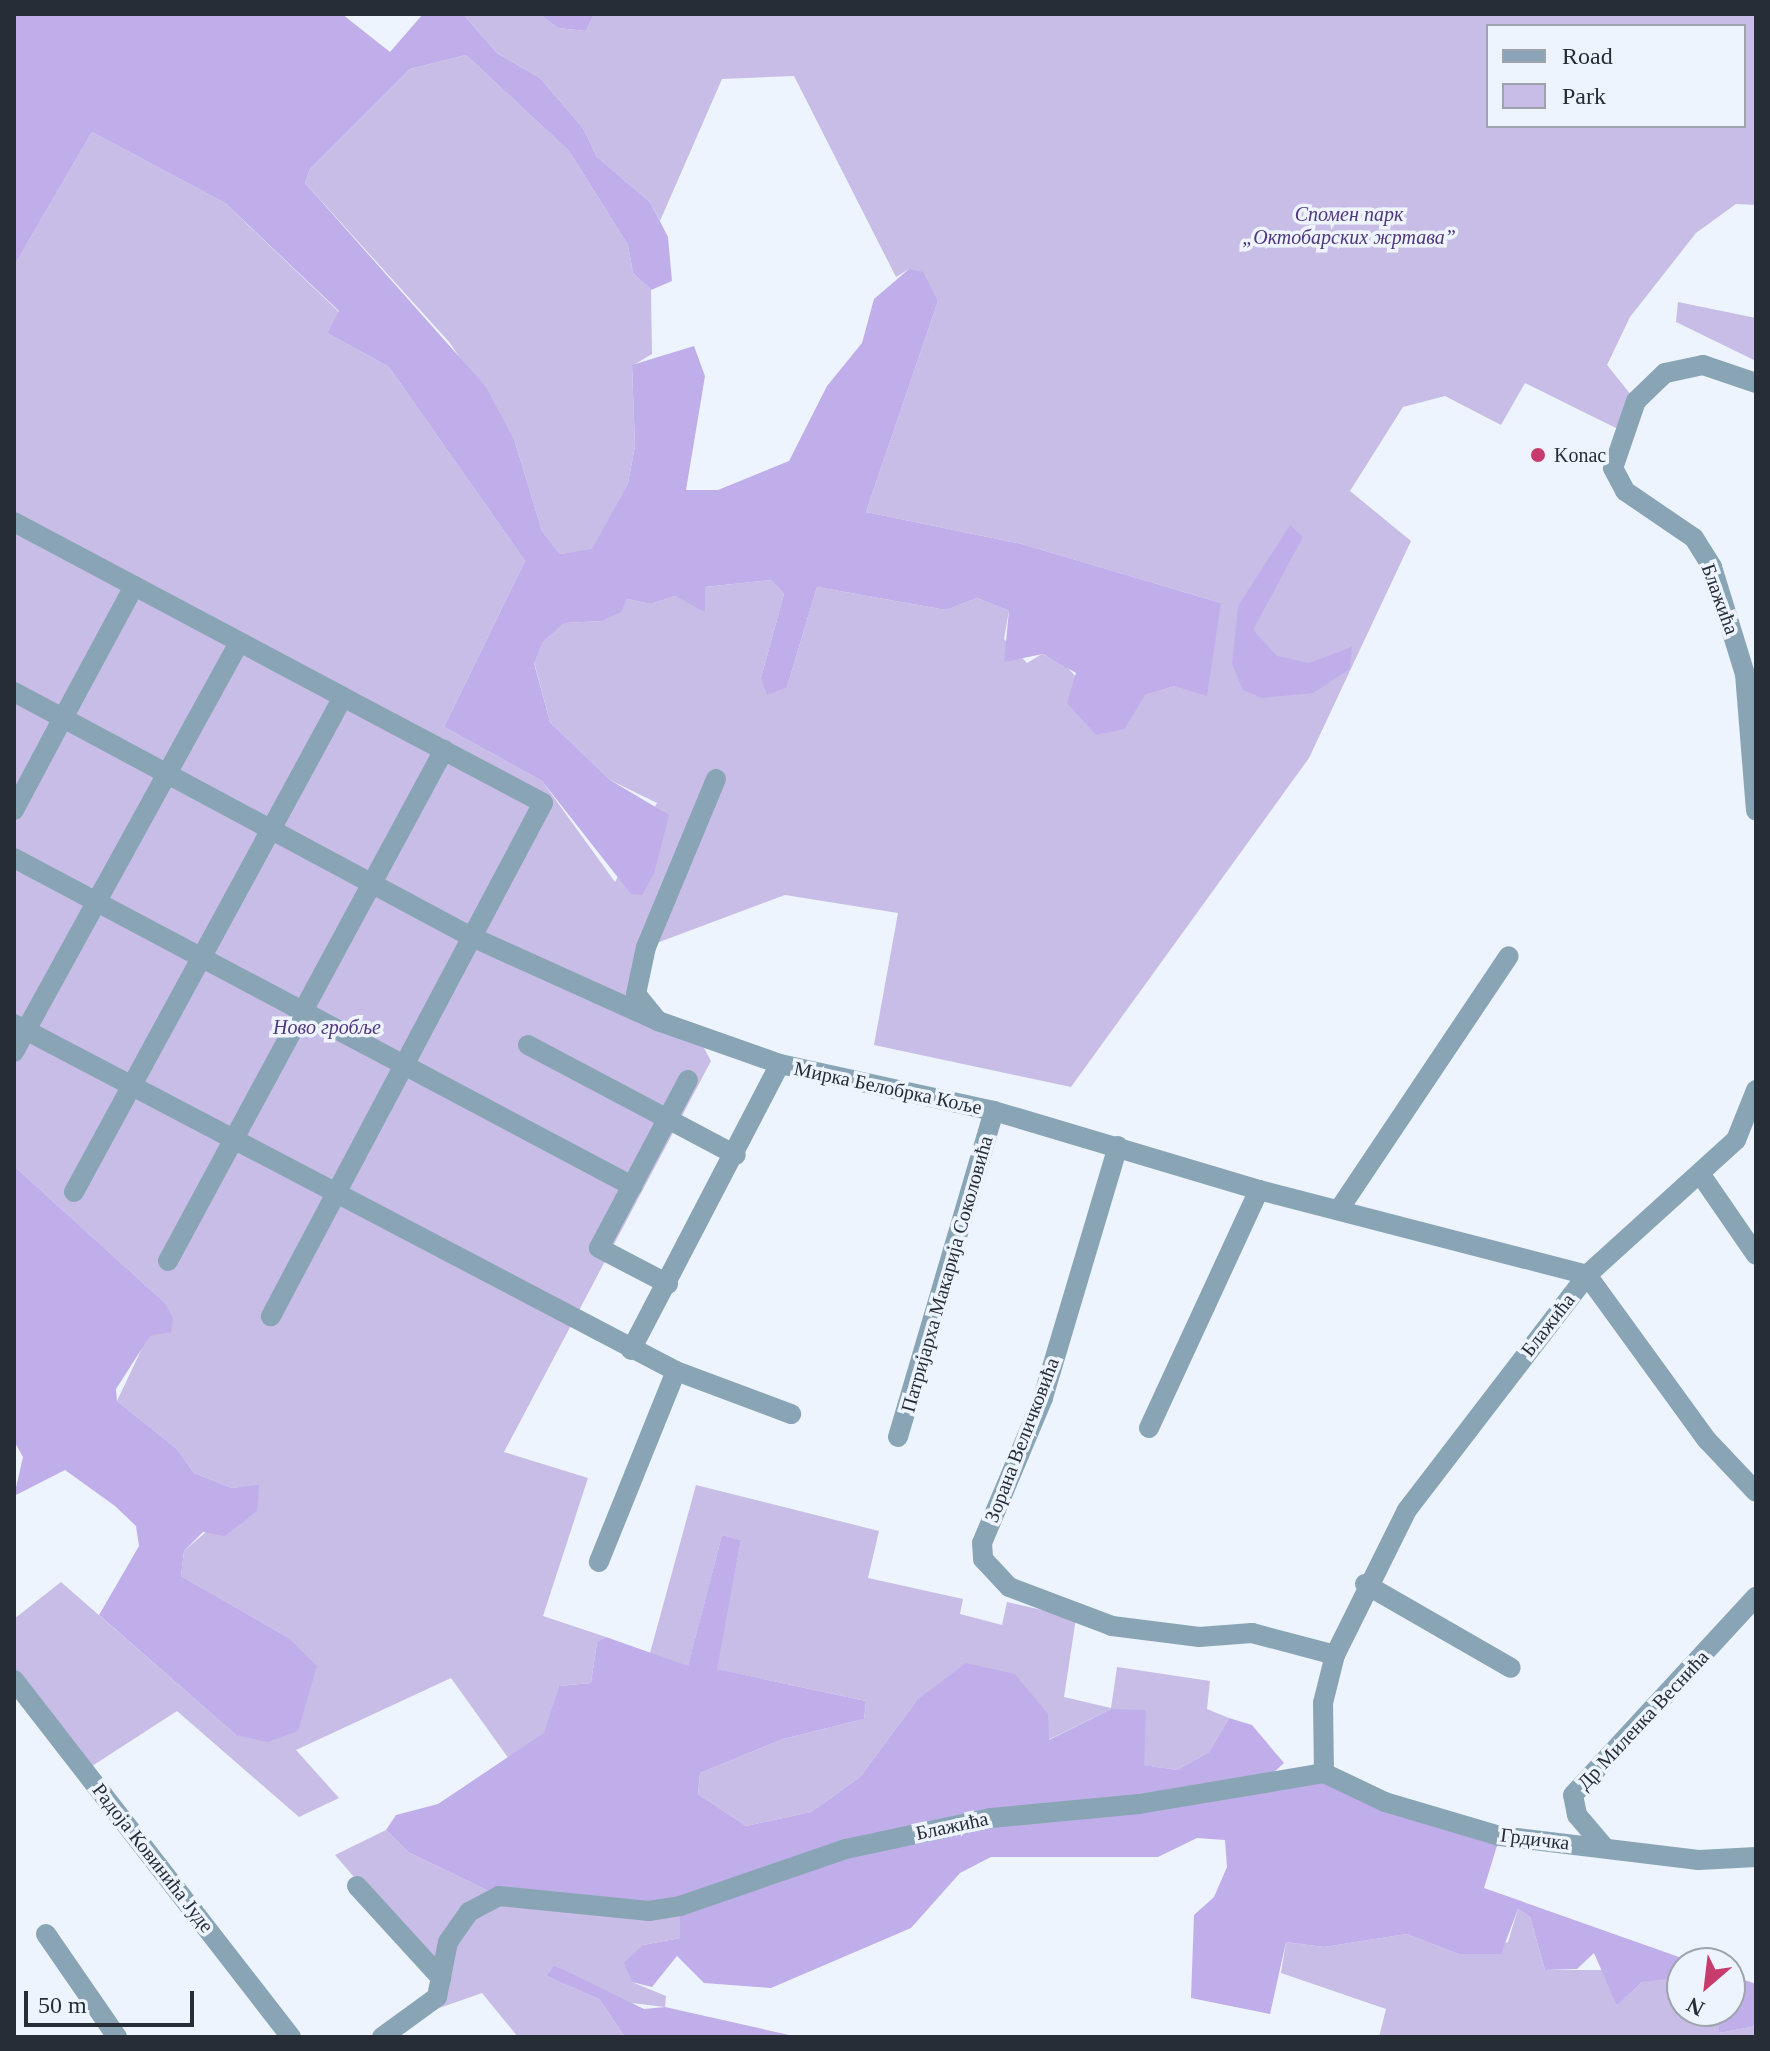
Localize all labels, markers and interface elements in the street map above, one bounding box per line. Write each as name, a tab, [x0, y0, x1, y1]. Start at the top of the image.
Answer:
legend	[1486, 24, 1746, 128]
text: Road	[1562, 43, 1613, 69]
text: Park	[1562, 83, 1606, 109]
park label: Спомен парк „Октобарских жртава”	[1242, 202, 1456, 249]
place label: Konac	[1554, 443, 1606, 467]
marker: Konac	[1529, 446, 1547, 464]
street label: Блажића	[1696, 560, 1744, 638]
park label: Ново гробље	[273, 1015, 381, 1039]
street label: Мирка Белобрка Коље	[792, 1056, 984, 1120]
street label: Патријарха Макарија Соколовића	[896, 1133, 998, 1415]
street label: Блажића	[1516, 1289, 1580, 1361]
street label: Зорана Величковића	[980, 1354, 1064, 1526]
street label: Др Миленка Веснића	[1572, 1645, 1714, 1795]
street label: Радоја Ковинића Јуде	[87, 1779, 219, 1937]
street label: Блажића	[914, 1807, 990, 1845]
street label: Грдичка	[1499, 1823, 1571, 1855]
north arrow	[1666, 1947, 1746, 2027]
scale bar	[28, 1975, 198, 2025]
text: 50 m	[38, 1992, 87, 2018]
text: N	[1683, 1992, 1708, 2022]

